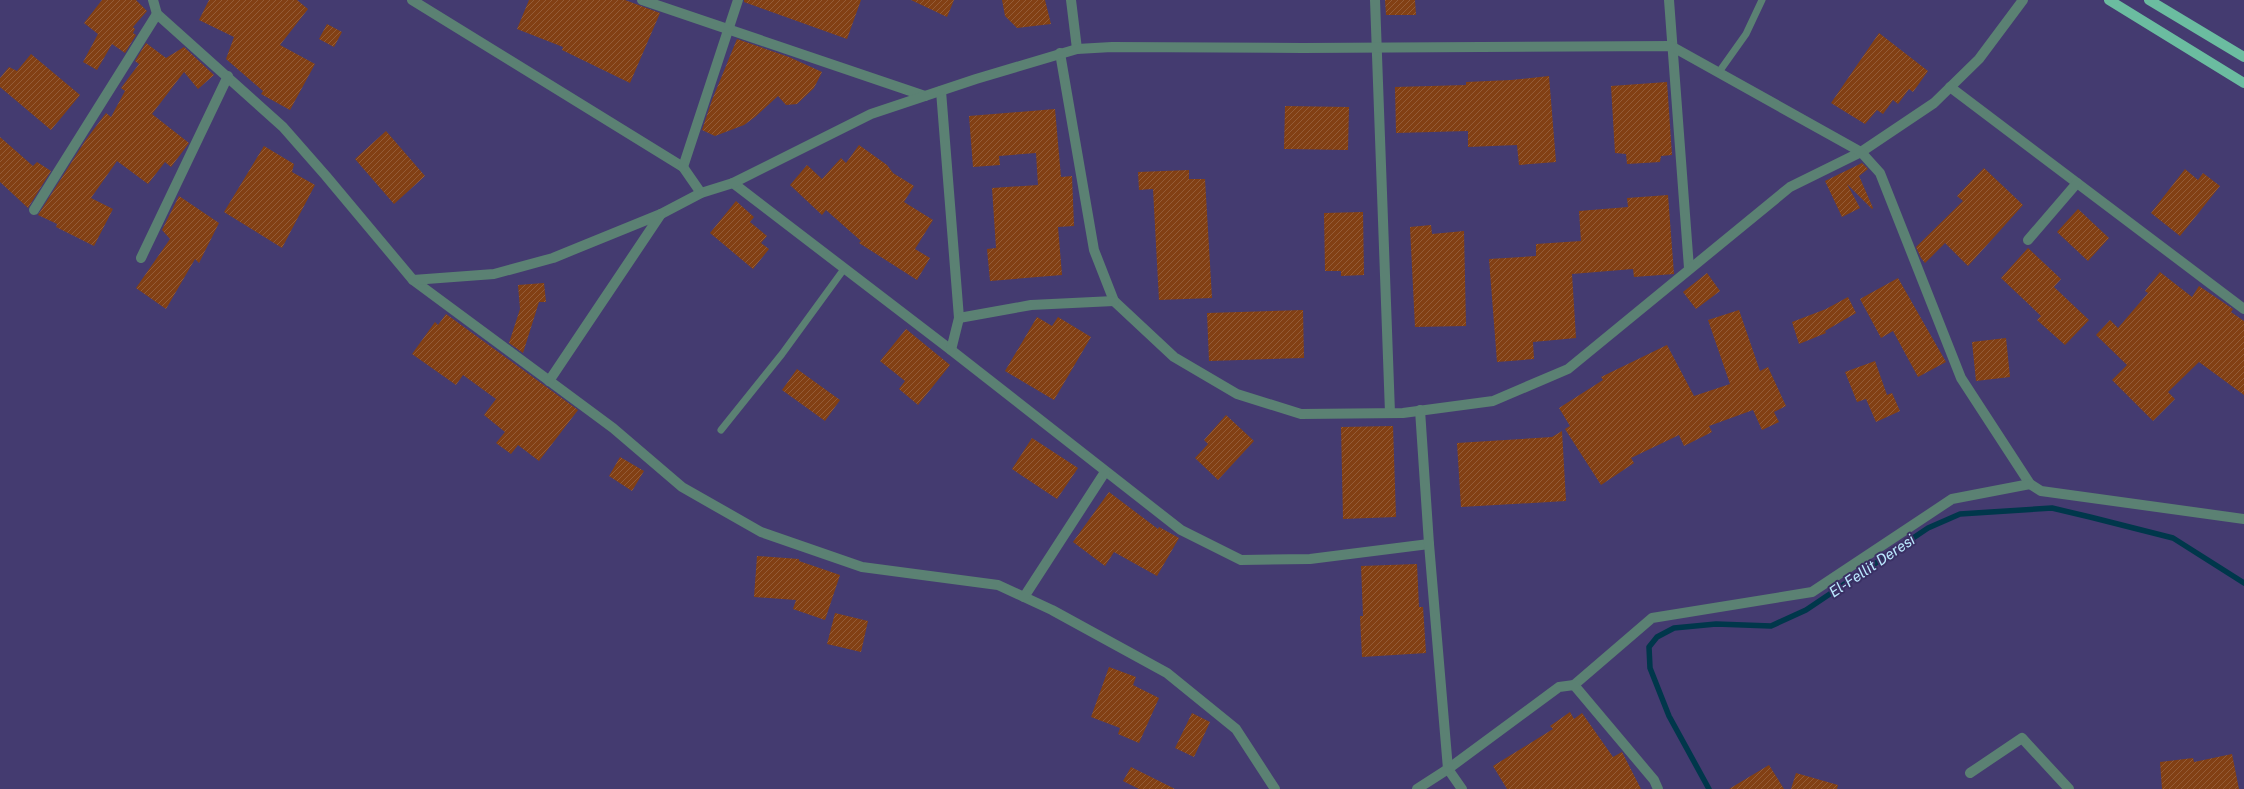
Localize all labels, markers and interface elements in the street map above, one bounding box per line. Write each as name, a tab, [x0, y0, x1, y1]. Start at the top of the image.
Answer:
water label: El-Fellit Deresi	[1826, 531, 1918, 600]

